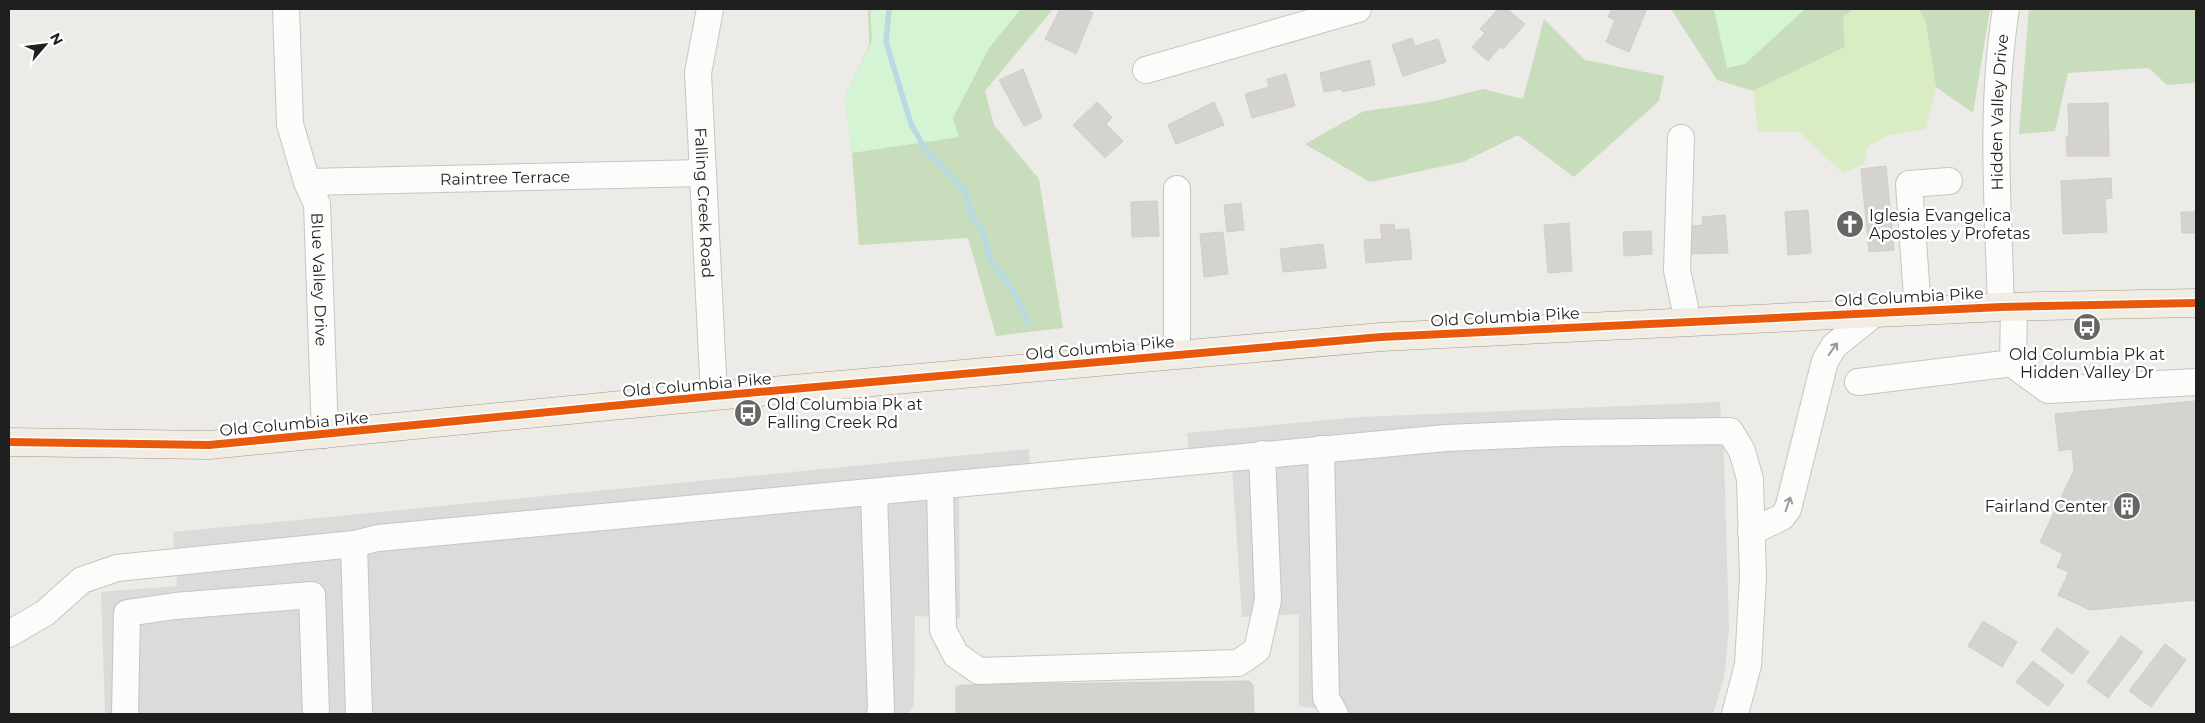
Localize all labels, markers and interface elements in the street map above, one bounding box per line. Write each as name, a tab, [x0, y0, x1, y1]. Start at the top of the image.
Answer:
north arrow	[20, 20, 70, 70]
text: N	[46, 30, 67, 48]
street label: Hidden Valley Drive	[1987, 33, 2012, 190]
street label: Falling Creek Road	[691, 127, 718, 278]
street label: Raintree Terrace	[440, 167, 570, 188]
place label: Iglesia Evangelica Apostoles y Profetas	[1869, 206, 2030, 243]
church icon: Iglesia Evangelica Apostoles y Profetas	[1835, 209, 1865, 239]
street label: Blue Valley Drive	[308, 212, 331, 346]
street label: Old Columbia Pike	[1834, 284, 1984, 310]
street label: Old Columbia Pike	[1430, 304, 1580, 330]
bus stop icon: Old Columbia Pk at Hidden Valley Dr	[2072, 312, 2102, 342]
street label: Old Columbia Pike	[1025, 332, 1175, 364]
one-way arrow	[1828, 342, 1838, 356]
place label: Old Columbia Pk at Hidden Valley Dr	[2009, 345, 2165, 382]
street label: Old Columbia Pike	[622, 369, 772, 401]
place label: Old Columbia Pk at Falling Creek Rd	[767, 395, 923, 432]
bus stop icon: Old Columbia Pk at Falling Creek Rd	[733, 398, 763, 428]
street label: Old Columbia Pike	[219, 408, 369, 440]
building icon: Fairland Center	[2112, 491, 2142, 521]
one-way arrow	[1784, 497, 1793, 513]
place label: Fairland Center	[1985, 497, 2108, 516]

